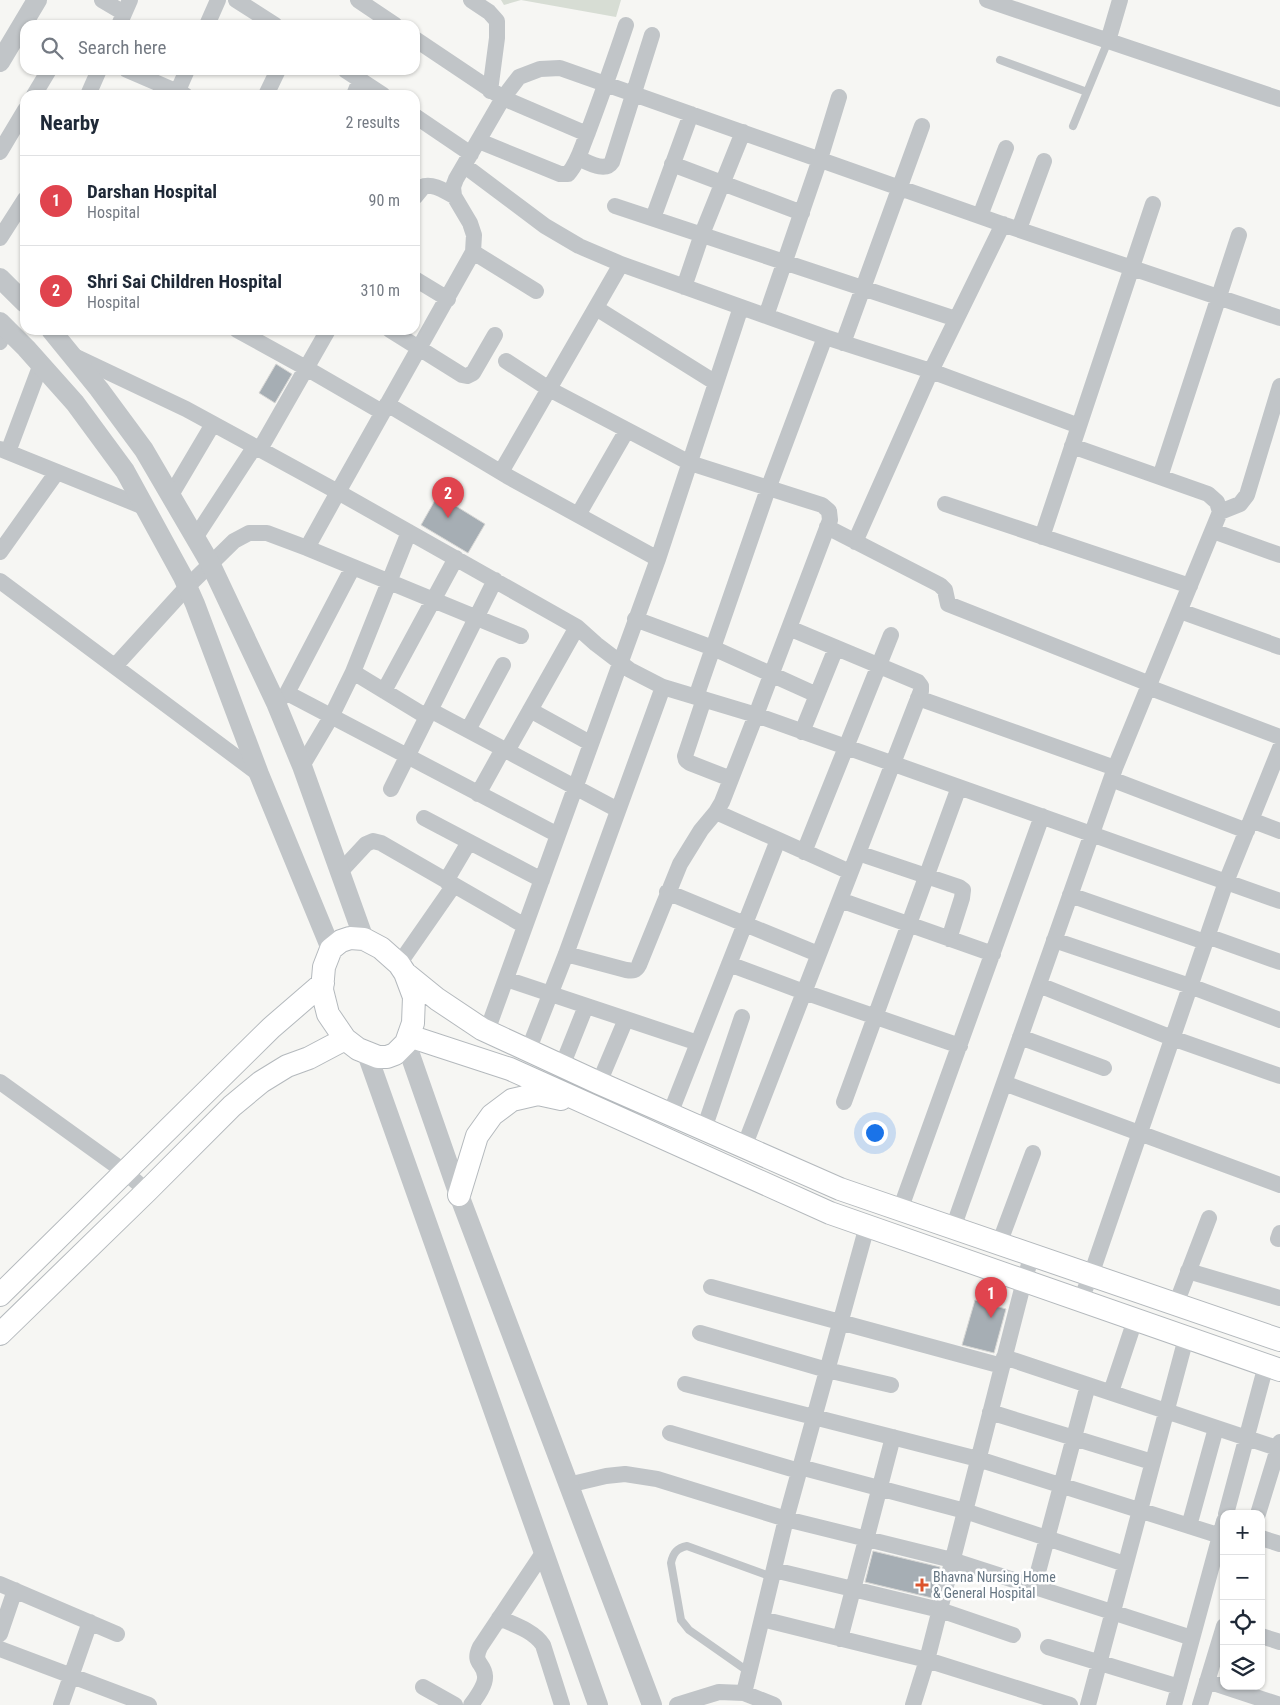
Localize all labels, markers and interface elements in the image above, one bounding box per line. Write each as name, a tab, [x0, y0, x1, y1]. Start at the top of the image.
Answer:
search box	[20, 20, 420, 75]
icon: search	[38, 34, 66, 62]
text: Search here	[78, 36, 166, 59]
text: Nearby	[40, 111, 99, 135]
text: 2 results	[345, 113, 400, 132]
text: Darshan Hospital	[87, 180, 217, 203]
text: 1	[52, 191, 60, 210]
text: 90 m	[368, 191, 400, 210]
text: Hospital	[87, 203, 140, 222]
text: Shri Sai Children Hospital	[87, 270, 282, 293]
text: 2	[52, 281, 60, 300]
text: 310 m	[361, 281, 400, 300]
text: Hospital	[87, 293, 140, 312]
pin: 2	[432, 477, 464, 518]
your location	[862, 1120, 888, 1146]
pin: 1	[975, 1277, 1007, 1318]
map controls	[1220, 1510, 1265, 1690]
button: +	[1220, 1510, 1265, 1555]
button: −	[1220, 1555, 1265, 1600]
place label: Bhavna Nursing Home & General Hospital	[933, 1569, 1056, 1601]
marker: Bhavna Nursing Home & General Hospital	[915, 1578, 929, 1592]
button: locate	[1220, 1600, 1265, 1645]
button: layers	[1220, 1645, 1265, 1690]

